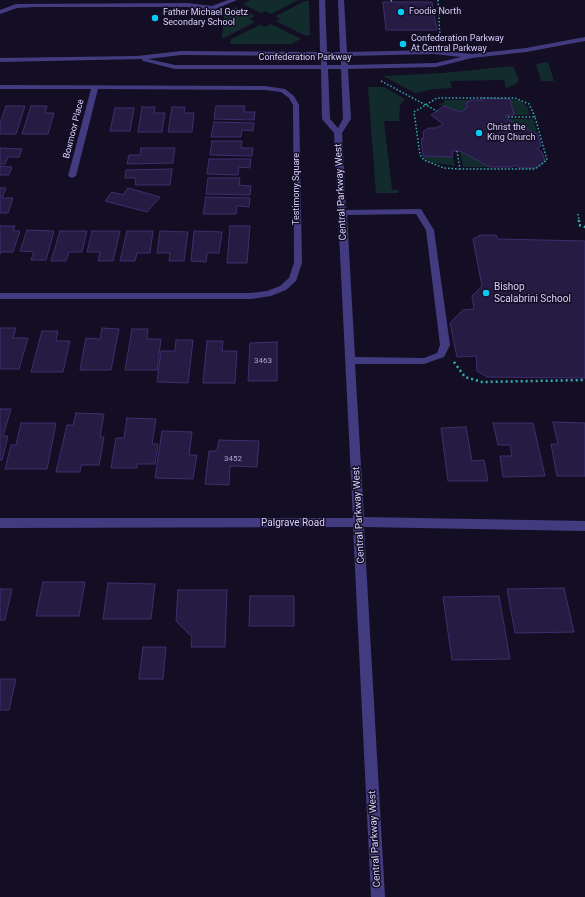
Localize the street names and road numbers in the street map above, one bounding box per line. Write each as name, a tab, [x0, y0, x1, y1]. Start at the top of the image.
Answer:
street label: Confederation Parkway	[259, 53, 351, 63]
street label: Boxmoor Place	[61, 98, 87, 160]
street label: Central Parkway West	[332, 143, 350, 241]
street label: Testimony Square	[292, 153, 302, 225]
street label: Central Parkway West	[350, 466, 368, 564]
street label: Palgrave Road	[261, 517, 325, 529]
street label: Central Parkway West	[366, 790, 384, 888]

